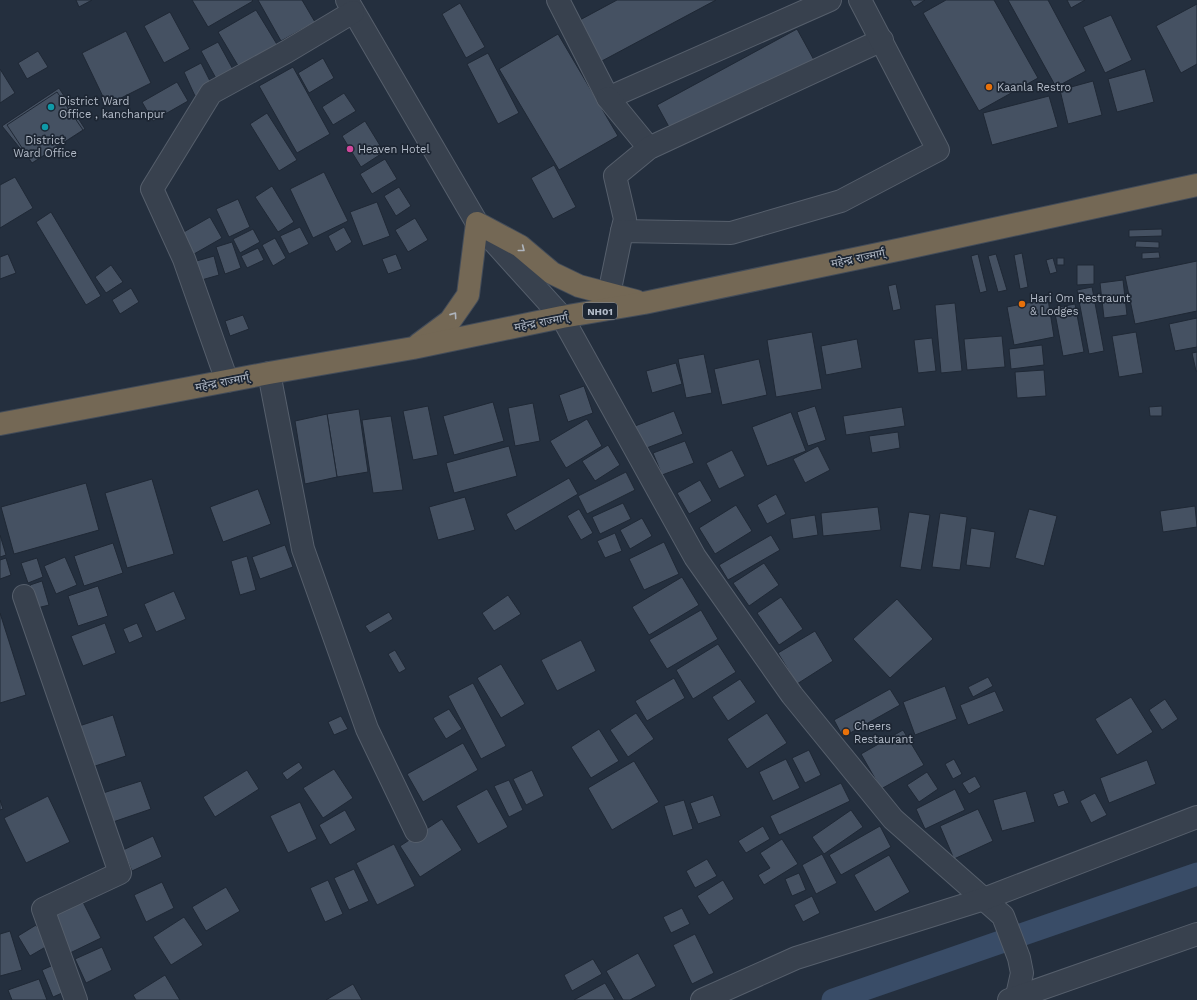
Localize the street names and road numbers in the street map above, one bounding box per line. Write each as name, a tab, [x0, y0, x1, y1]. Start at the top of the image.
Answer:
street label: महेन्द्र राज्मार्ग्	[830, 246, 888, 271]
road number: NH01	[583, 303, 617, 319]
street label: महेन्द्र राज्मार्ग्	[513, 311, 571, 334]
street label: महेन्द्र राज्मार्ग्	[194, 371, 252, 394]

